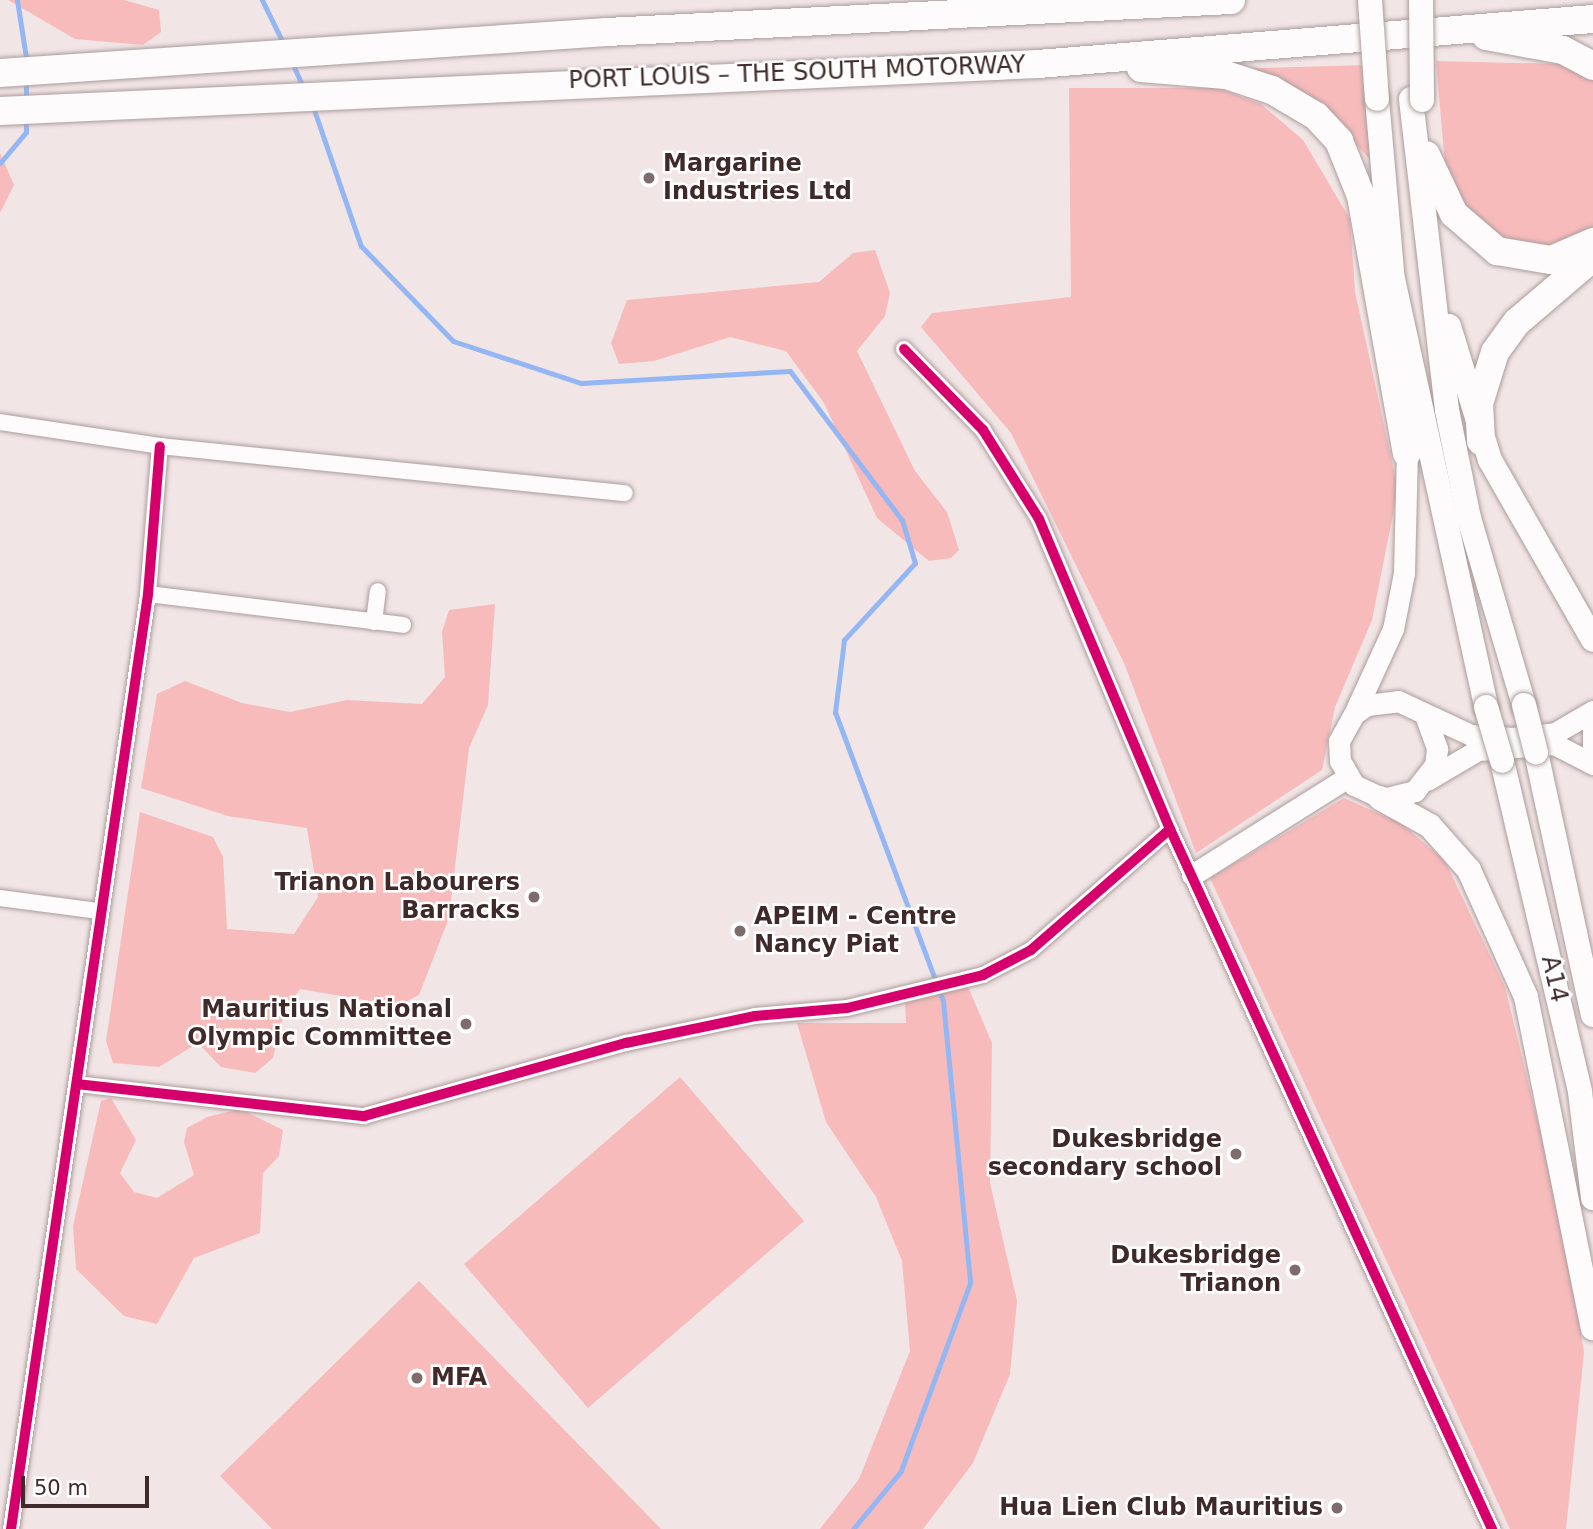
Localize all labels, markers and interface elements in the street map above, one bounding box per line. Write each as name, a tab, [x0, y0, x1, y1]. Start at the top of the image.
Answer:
street label: PORT LOUIS – THE SOUTH MOTORWAY	[568, 51, 1026, 95]
place label: Margarine Industries Ltd	[663, 150, 852, 206]
marker: Margarine Industries Ltd	[641, 170, 657, 186]
place label: Trianon Labourers Barracks	[275, 869, 520, 925]
marker: Trianon Labourers Barracks	[526, 889, 542, 905]
place label: APEIM - Centre Nancy Piat	[754, 903, 957, 959]
marker: APEIM - Centre Nancy Piat	[732, 923, 748, 939]
street label: A14	[1535, 953, 1573, 1005]
place label: Mauritius National Olympic Committee	[187, 996, 452, 1052]
marker: Mauritius National Olympic Committee	[458, 1016, 474, 1032]
place label: Dukesbridge secondary school	[988, 1126, 1222, 1182]
marker: Dukesbridge secondary school	[1228, 1146, 1244, 1162]
place label: Dukesbridge Trianon	[1110, 1242, 1281, 1298]
marker: Dukesbridge Trianon	[1287, 1262, 1303, 1278]
place label: MFA	[431, 1364, 487, 1392]
marker: MFA	[409, 1370, 425, 1386]
scale bar	[24, 1462, 152, 1506]
text: 50 m	[34, 1476, 88, 1500]
place label: Hua Lien Club Mauritius	[999, 1494, 1323, 1522]
marker: Hua Lien Club Mauritius	[1329, 1500, 1345, 1516]

